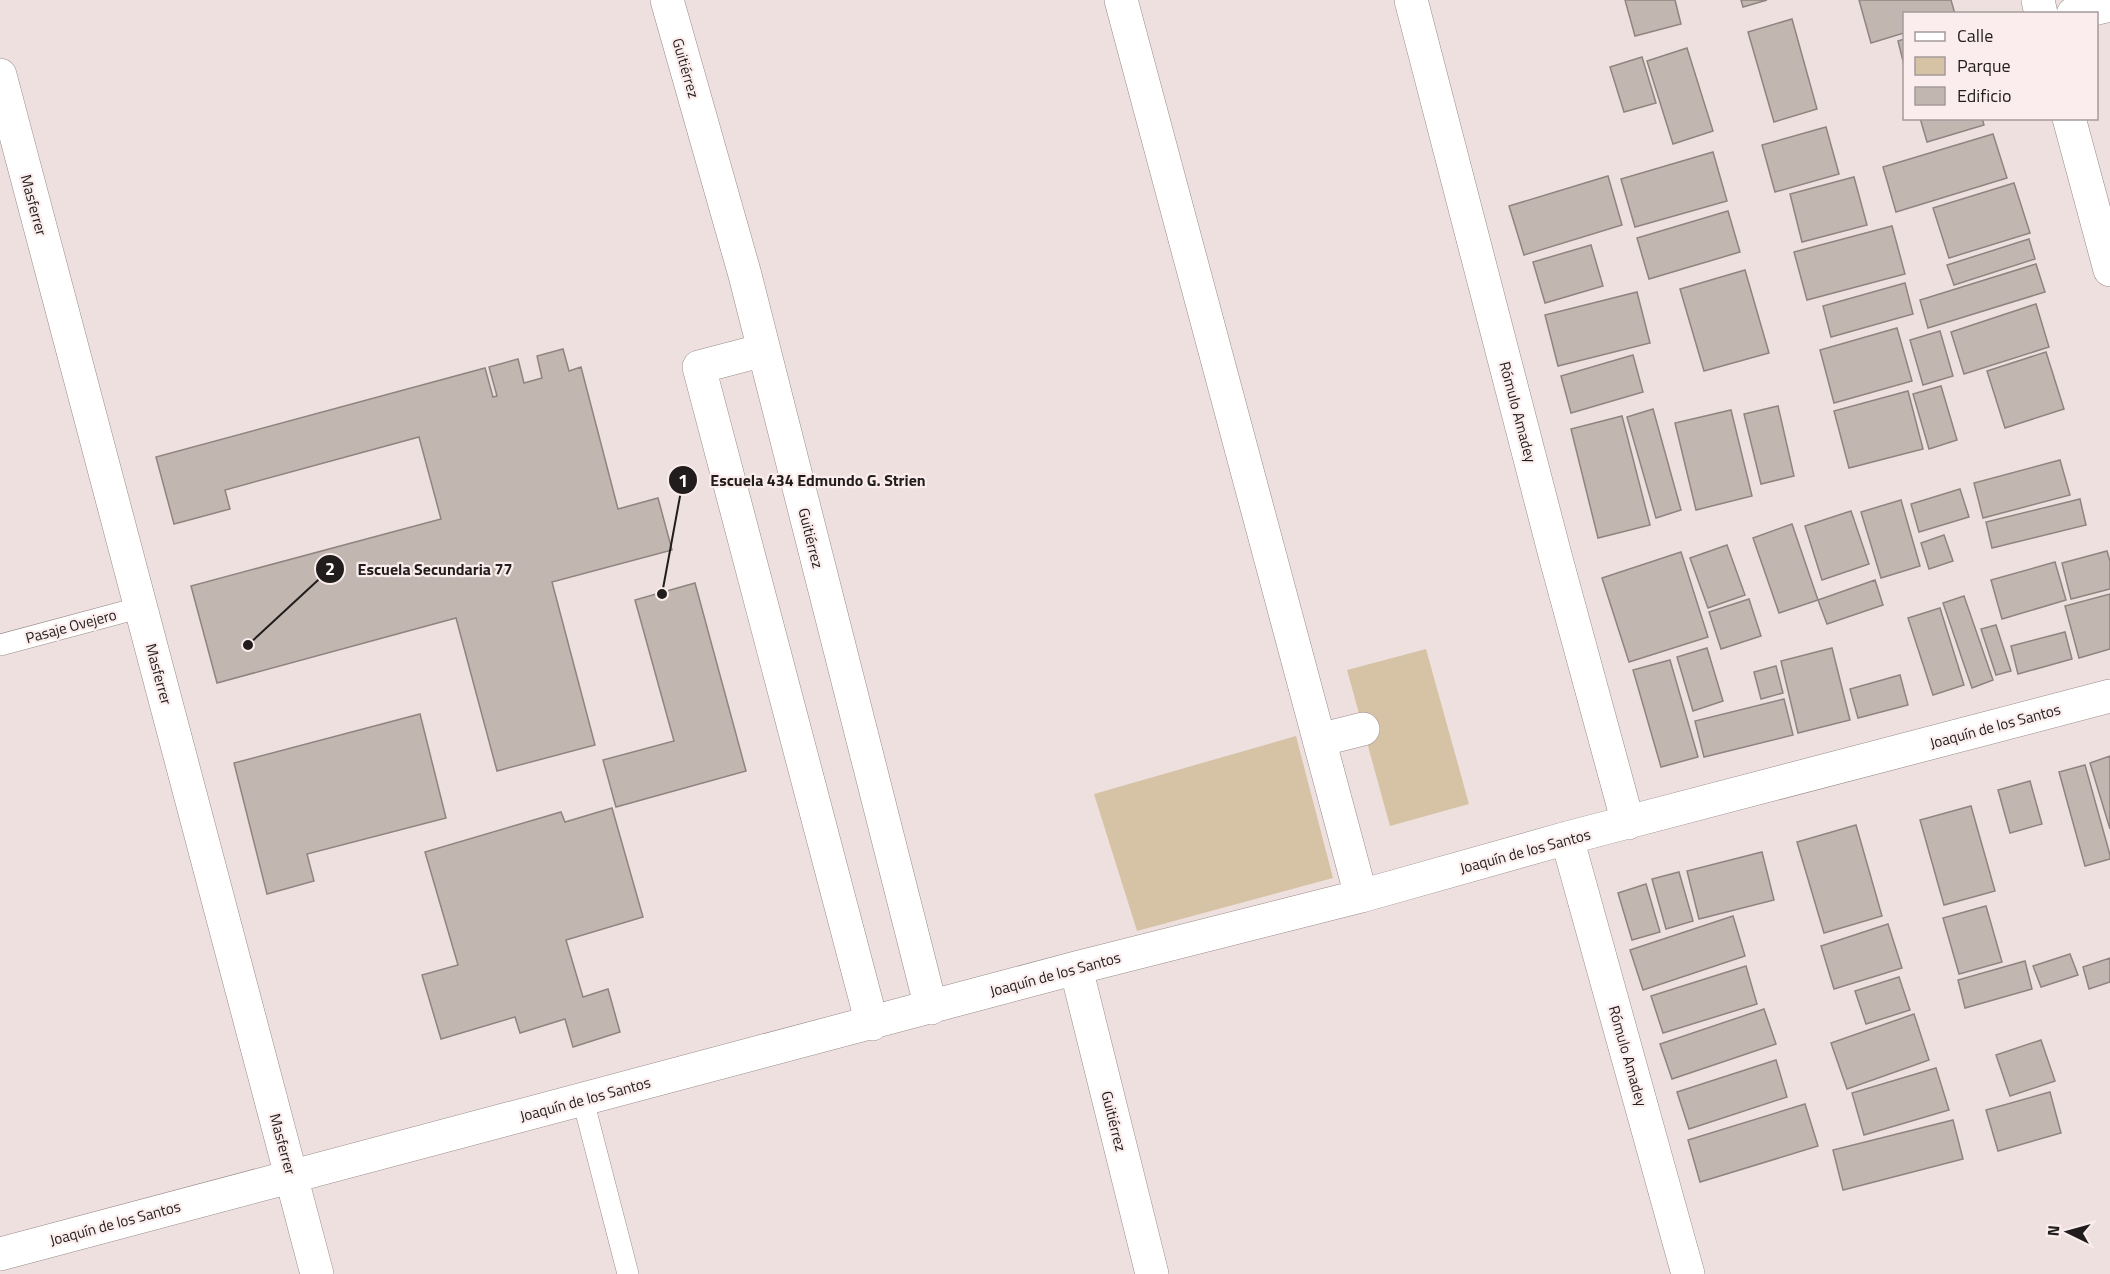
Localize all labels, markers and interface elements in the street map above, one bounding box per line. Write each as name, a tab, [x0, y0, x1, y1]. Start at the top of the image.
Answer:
legend	[1903, 12, 2098, 120]
text: Calle	[1957, 22, 1993, 49]
street label: Guitiérrez	[667, 35, 706, 101]
text: Parque	[1957, 52, 2011, 79]
text: Edificio	[1957, 82, 2011, 109]
street label: Masferrer	[15, 172, 53, 238]
street label: Rómulo Amadey	[1493, 359, 1543, 465]
callout: Escuela 434 Edmundo G. Strien	[668, 463, 937, 497]
text: 1	[678, 467, 688, 494]
text: Escuela 434 Edmundo G. Strien	[710, 468, 926, 492]
street label: Guitiérrez	[792, 506, 830, 571]
callout: Escuela Secundaria 77	[315, 552, 524, 586]
text: 2	[325, 555, 335, 582]
text: Escuela Secundaria 77	[358, 557, 512, 581]
street label: Pasaje Ovejero	[23, 603, 119, 649]
street label: Masferrer	[140, 641, 178, 707]
street label: Joaquín de los Santos	[1927, 697, 2063, 755]
street label: Joaquín de los Santos	[1457, 822, 1593, 880]
street label: Joaquín de los Santos	[987, 945, 1123, 1003]
street label: Rómulo Amadey	[1603, 1003, 1653, 1109]
street label: Joaquín de los Santos	[517, 1070, 653, 1128]
street label: Guitiérrez	[1095, 1089, 1133, 1154]
street label: Masferrer	[264, 1111, 302, 1177]
street label: Joaquín de los Santos	[47, 1194, 183, 1252]
north arrow	[2038, 1202, 2098, 1262]
text: N	[2041, 1224, 2065, 1237]

